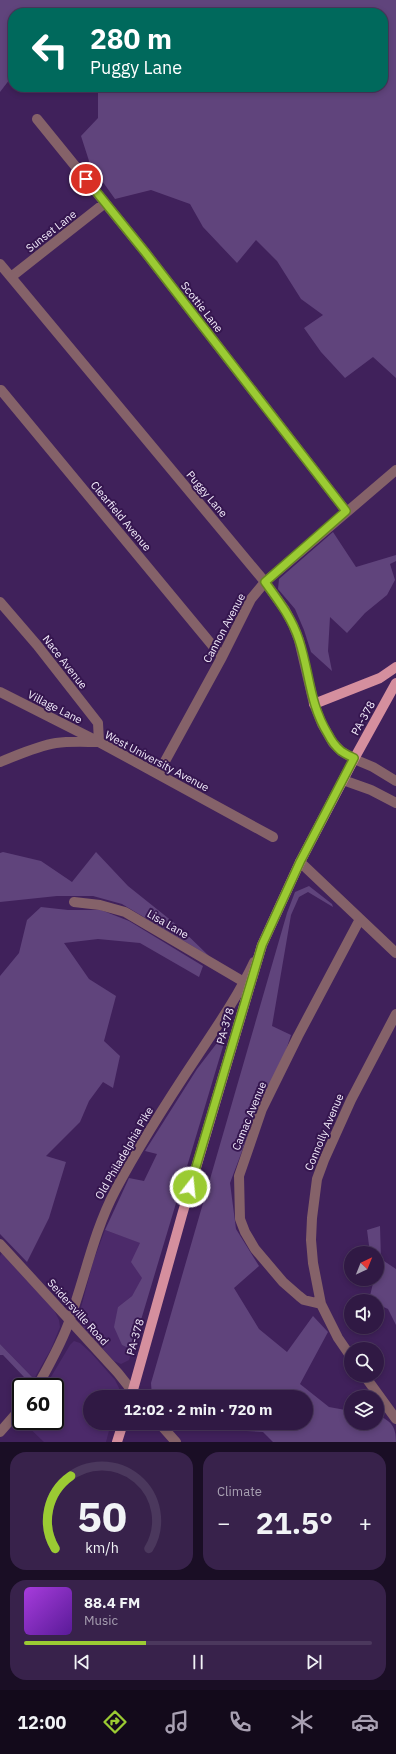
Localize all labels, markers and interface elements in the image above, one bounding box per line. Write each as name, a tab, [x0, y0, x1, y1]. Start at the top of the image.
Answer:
text: 280 m	[90, 20, 172, 57]
icon: left	[24, 24, 76, 76]
text: Puggy Lane	[90, 56, 182, 79]
pin	[69, 162, 103, 196]
icon: arrive	[75, 168, 97, 190]
street label: Sunset Lane	[23, 207, 79, 255]
street label: Scottie Lane	[178, 279, 226, 335]
street label: Puggy Lane	[184, 468, 230, 520]
street label: Clearfield Avenue	[88, 478, 154, 554]
street label: Cannon Avenue	[200, 591, 248, 665]
street label: Nace Avenue	[40, 632, 90, 692]
street label: Village Lane	[25, 687, 85, 727]
street label: PA-378	[348, 698, 378, 738]
street label: West University Avenue	[102, 728, 212, 794]
street label: Lisa Lane	[145, 907, 191, 941]
street label: PA-378	[213, 1006, 237, 1046]
street label: Camac Avenue	[229, 1080, 269, 1152]
street label: Connolly Avenue	[301, 1091, 347, 1173]
street label: Old Philadelphia Pike	[92, 1104, 156, 1202]
position arrow	[169, 1166, 211, 1208]
north arrow	[344, 1246, 384, 1286]
map controls	[344, 1246, 384, 1430]
street label: Seidersville Road	[44, 1276, 112, 1348]
button: sound	[344, 1294, 384, 1334]
street label: PA-378	[123, 1317, 147, 1357]
button: search	[344, 1342, 384, 1382]
speed limit sign: 60	[12, 1378, 64, 1430]
button: layers	[344, 1390, 384, 1430]
text: 12:02 · 2 min · 720 m	[124, 1400, 272, 1419]
text: Climate	[217, 1483, 262, 1500]
text: 50	[77, 1489, 126, 1543]
text: 21.5°	[256, 1503, 333, 1542]
text: −	[217, 1508, 230, 1537]
text: +	[359, 1508, 372, 1537]
text: km/h	[85, 1538, 118, 1557]
text: 88.4 FM	[84, 1593, 140, 1612]
text: Music	[84, 1612, 118, 1629]
icon: previous	[71, 1651, 93, 1673]
icon: pause	[187, 1651, 209, 1673]
icon: next	[303, 1651, 325, 1673]
icon: directions	[101, 1708, 129, 1736]
icon: music	[163, 1708, 191, 1736]
icon: phone	[226, 1708, 254, 1736]
icon: climate	[288, 1708, 316, 1736]
icon: car	[351, 1708, 379, 1736]
text: 12:00	[17, 1711, 66, 1734]

